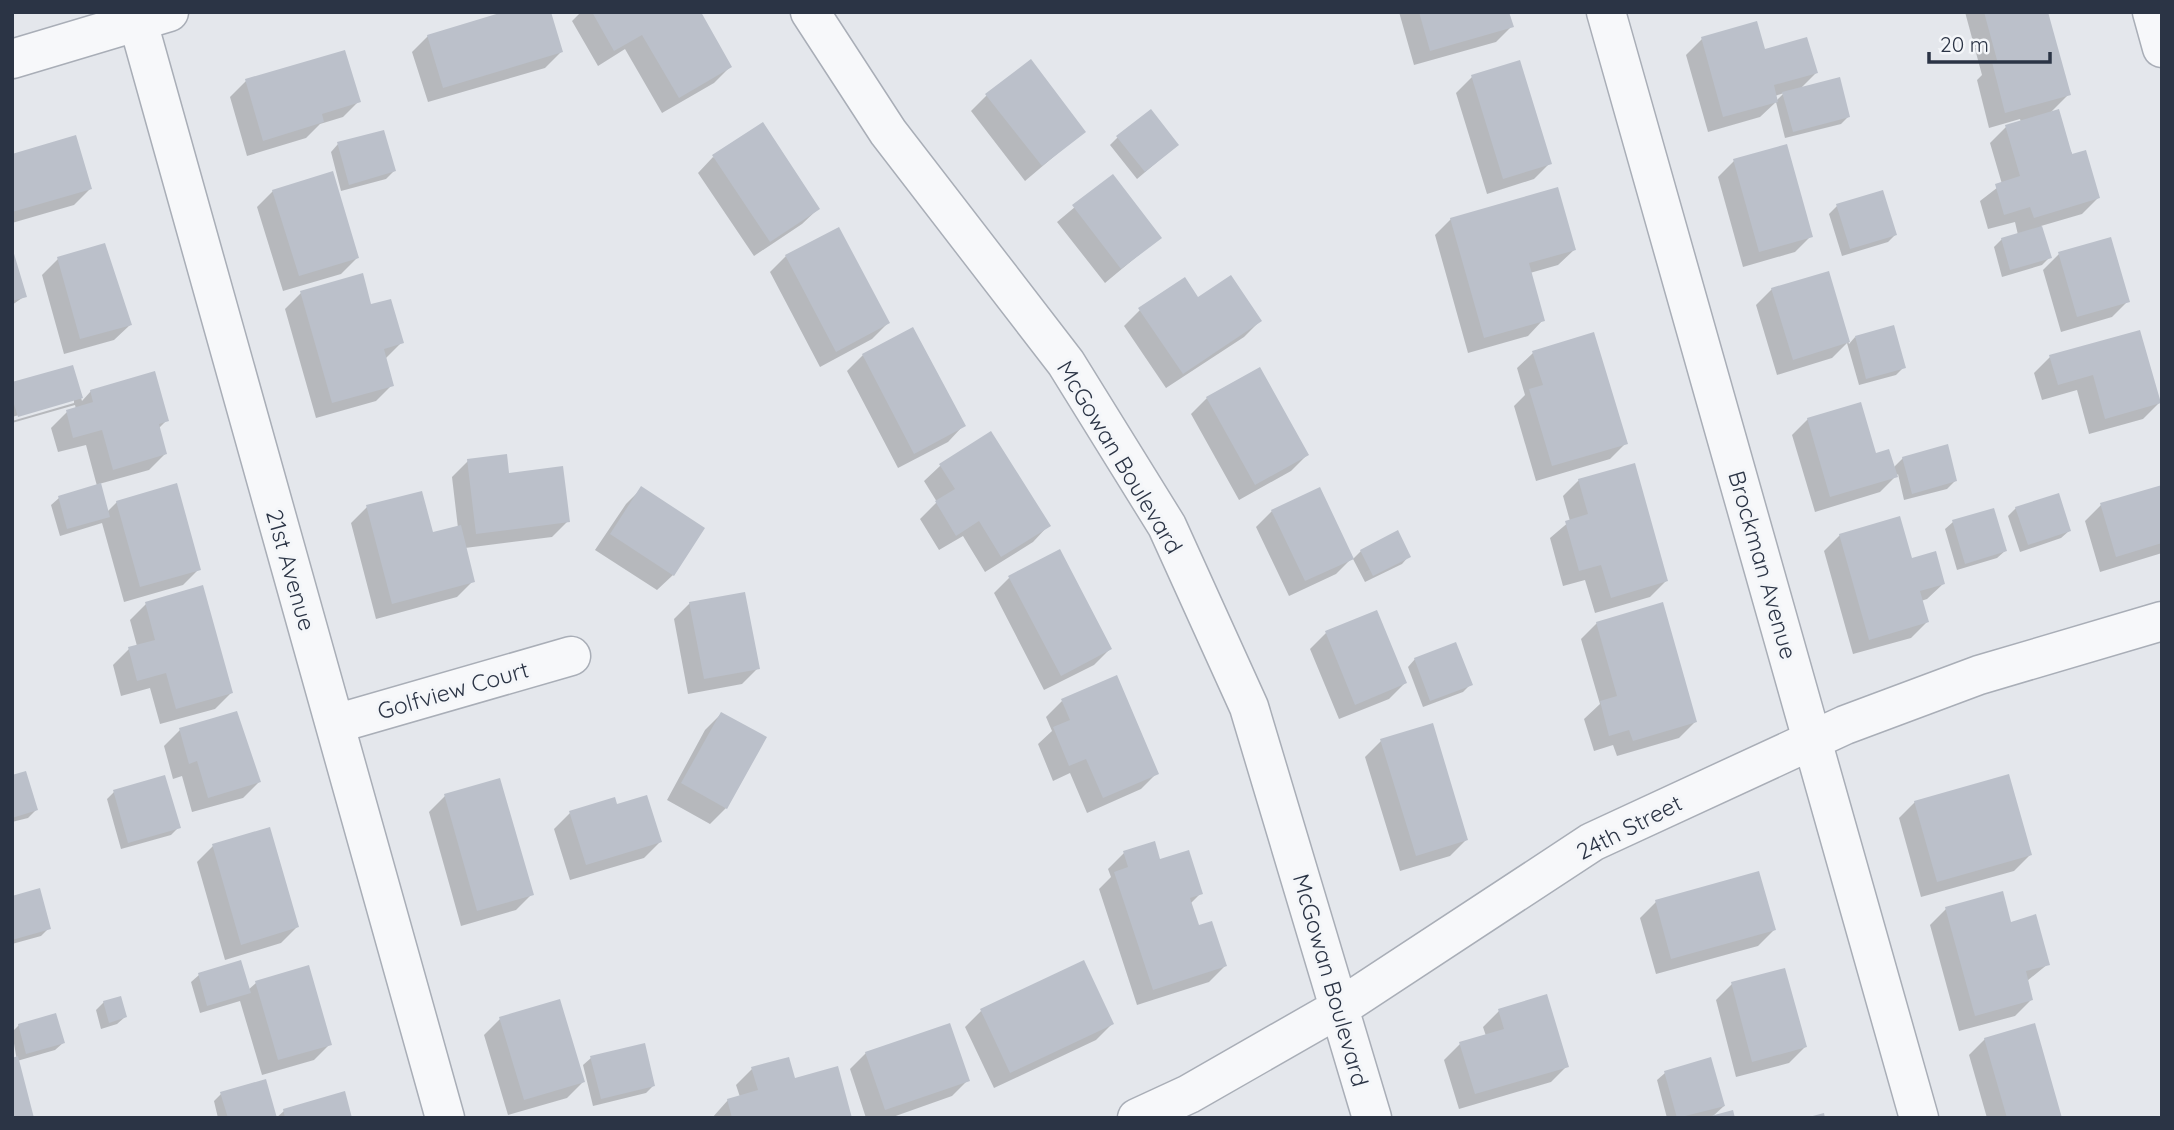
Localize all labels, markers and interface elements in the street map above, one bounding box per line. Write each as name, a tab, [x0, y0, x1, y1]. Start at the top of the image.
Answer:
scale bar	[1929, 21, 2050, 65]
text: 20 m	[1940, 31, 1989, 57]
street label: McGowan Boulevard	[1051, 355, 1189, 559]
street label: Brockman Avenue	[1722, 467, 1804, 663]
street label: 21st Avenue	[260, 506, 322, 634]
street label: Golfview Court	[374, 655, 532, 725]
street label: 24th Street	[1571, 788, 1687, 866]
street label: McGowan Boulevard	[1287, 870, 1375, 1090]

